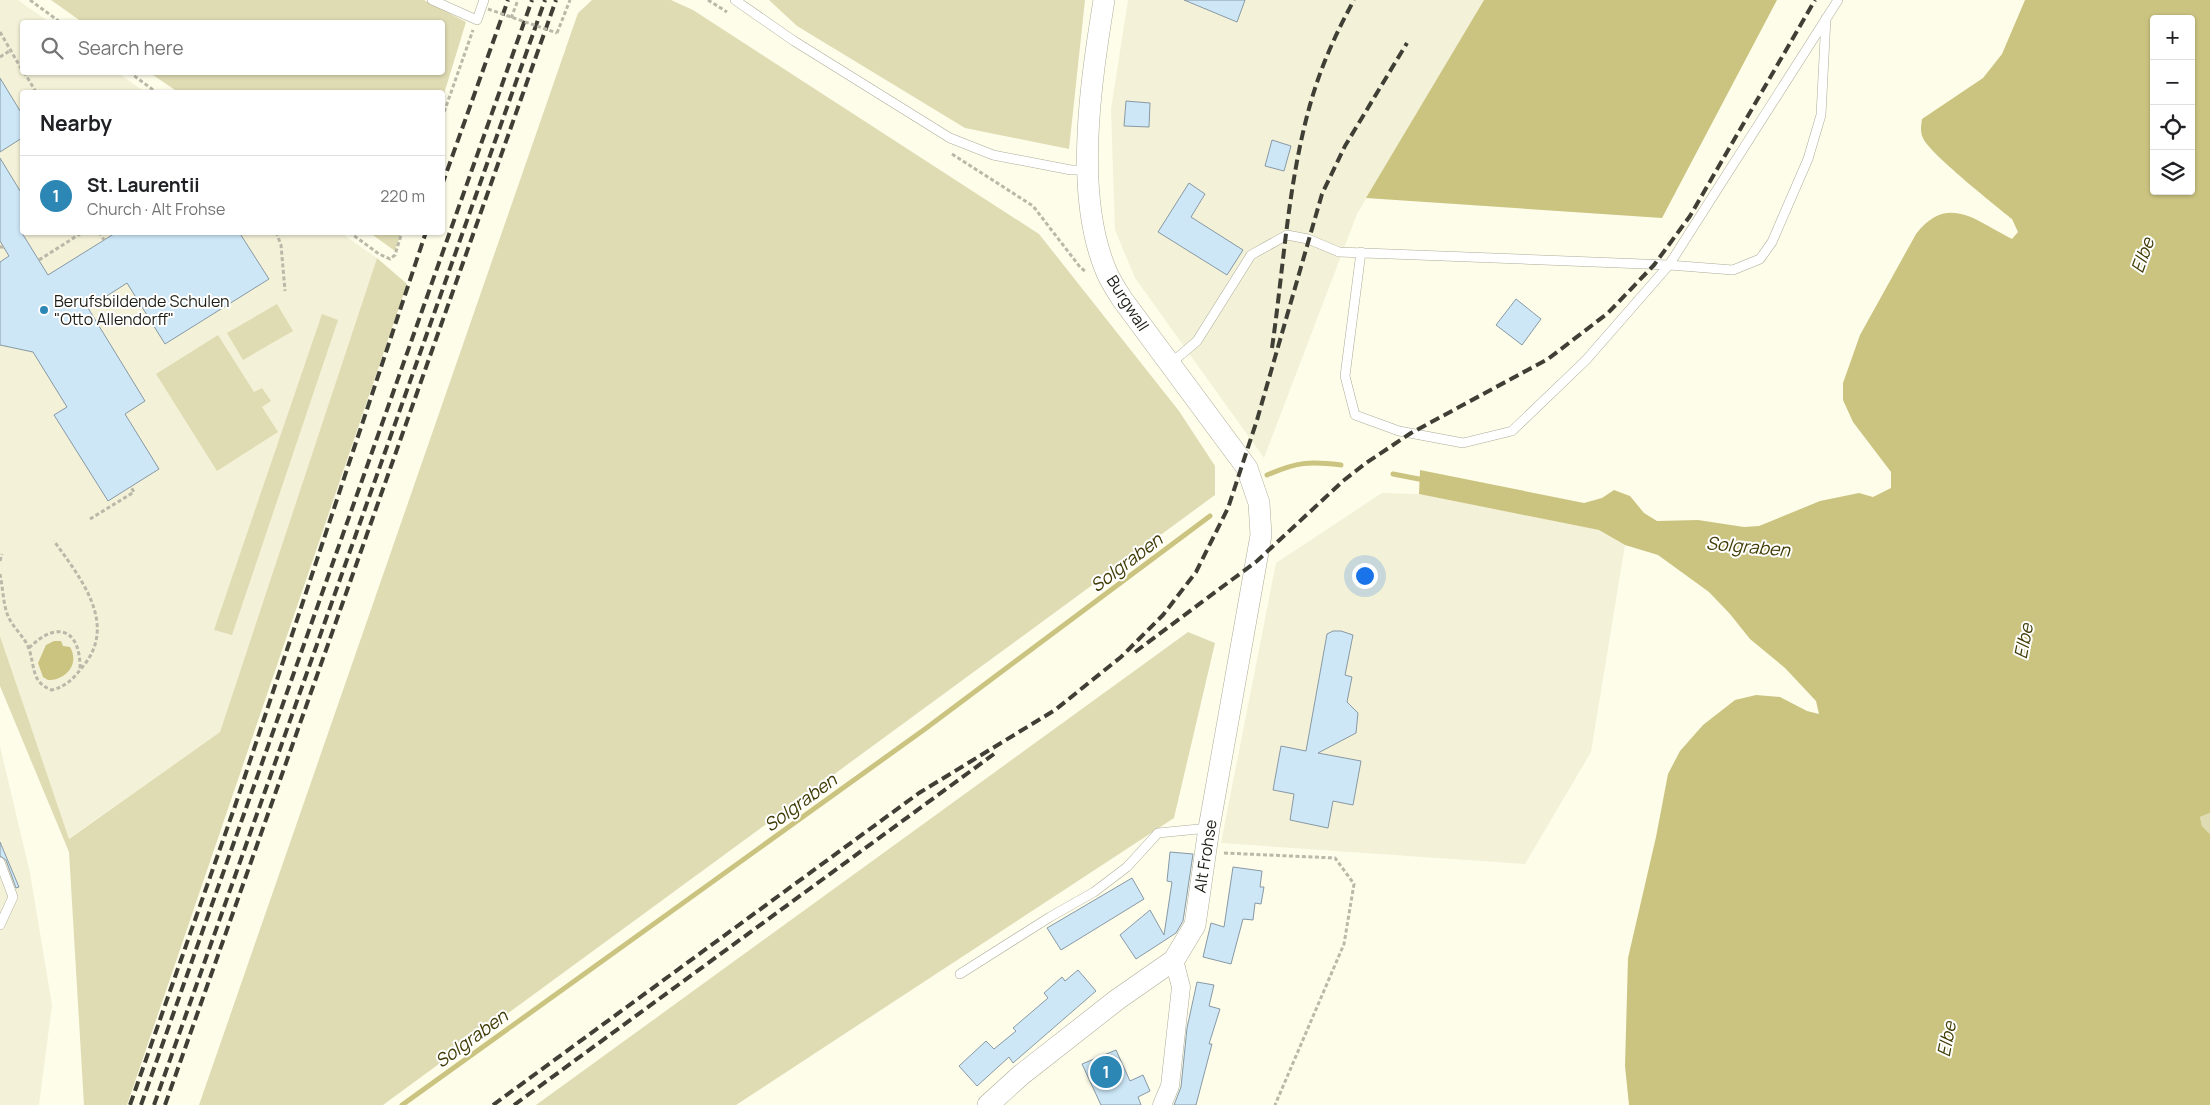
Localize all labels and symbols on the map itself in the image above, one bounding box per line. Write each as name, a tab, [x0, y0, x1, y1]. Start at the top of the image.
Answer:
water label: Elbe	[2125, 233, 2160, 276]
street label: Burgwall	[1102, 271, 1154, 335]
place label: Berufsbildende Schulen "Otto Allendorff"	[54, 290, 230, 330]
marker: Berufsbildende Schulen "Otto Allendorff"	[38, 304, 50, 316]
water label: Solgraben	[1085, 526, 1168, 597]
water label: Solgraben	[1705, 530, 1792, 562]
your location	[1352, 563, 1378, 589]
water label: Elbe	[2008, 620, 2038, 661]
water label: Solgraben	[759, 767, 842, 836]
street label: Alt Frohse	[1188, 818, 1222, 894]
water label: Solgraben	[430, 1003, 513, 1072]
water label: Elbe	[1931, 1018, 1961, 1059]
pin: 1	[1090, 1053, 1122, 1091]

